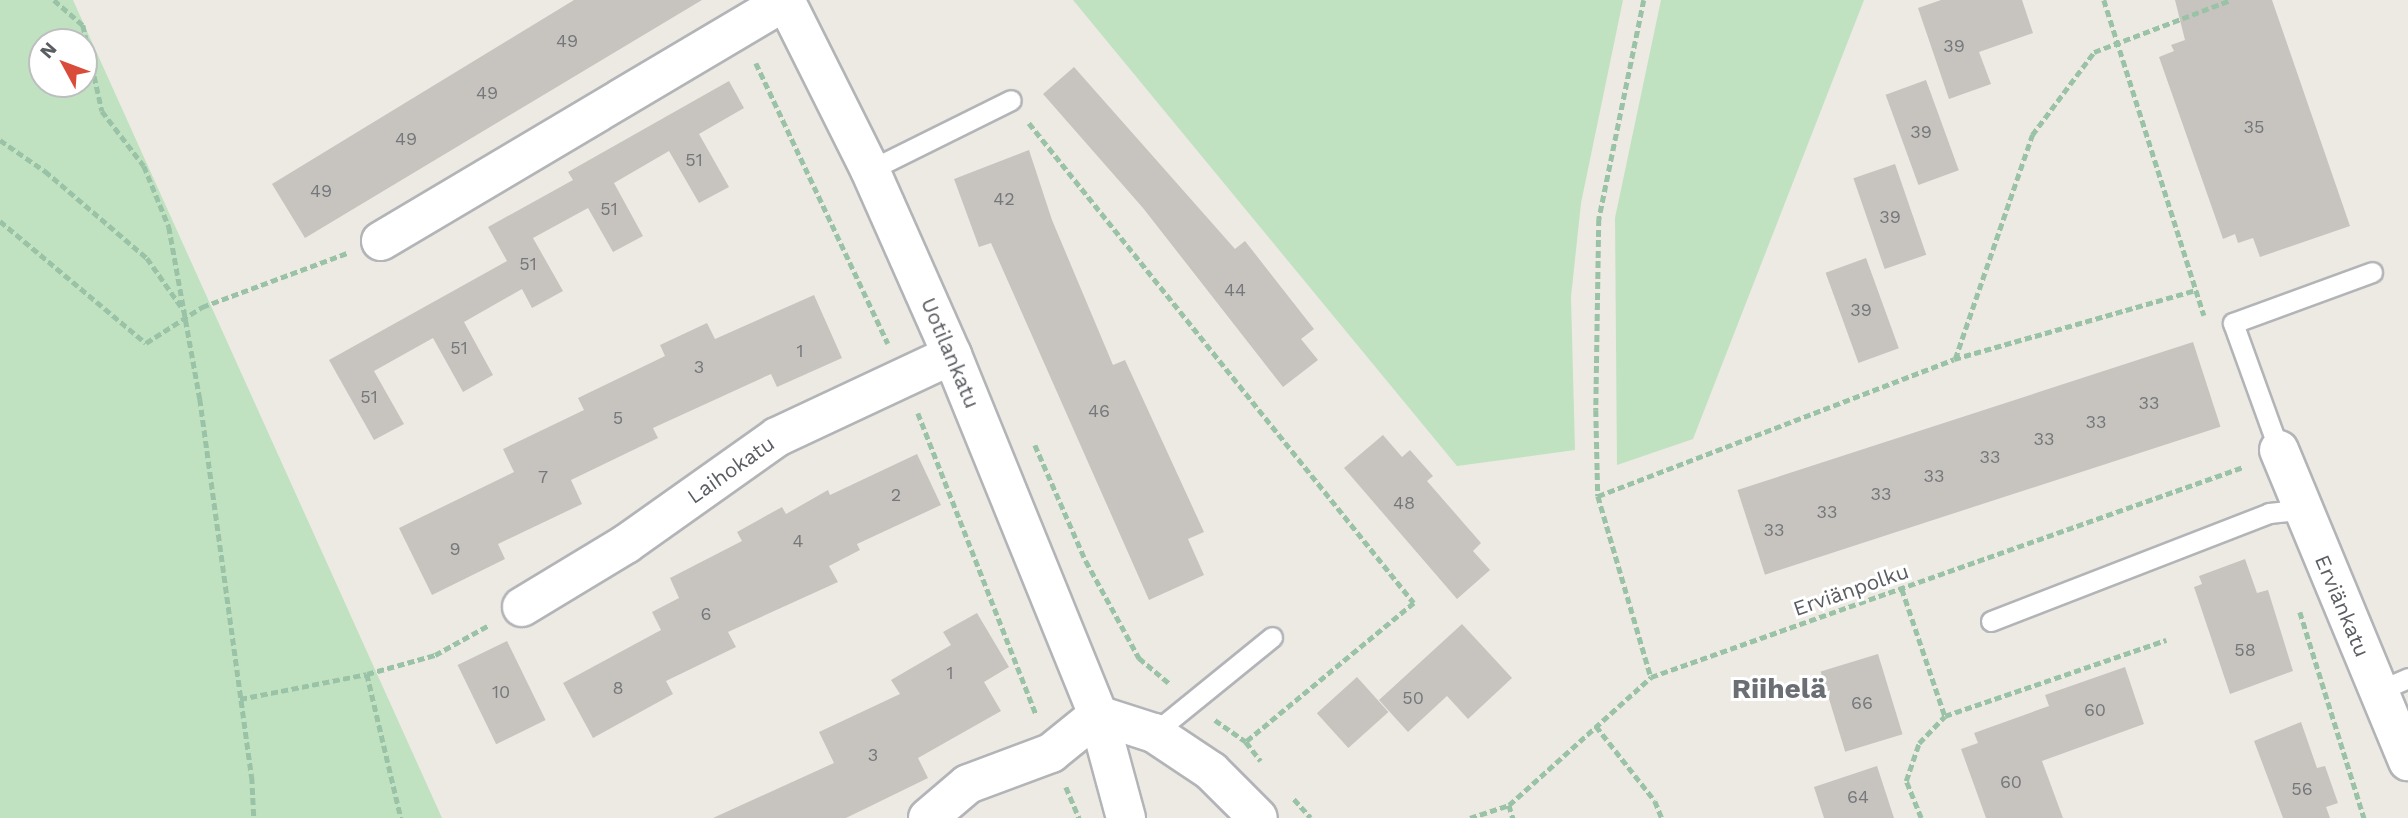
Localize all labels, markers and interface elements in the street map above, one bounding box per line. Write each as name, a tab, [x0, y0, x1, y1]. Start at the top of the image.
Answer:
north arrow	[28, 28, 98, 98]
house number: 49	[556, 30, 578, 52]
house number: 39	[1943, 35, 1965, 57]
text: N	[35, 37, 62, 63]
house number: 49	[476, 82, 498, 104]
house number: 35	[2244, 116, 2264, 138]
house number: 39	[1910, 121, 1932, 143]
house number: 49	[395, 128, 417, 150]
house number: 51	[685, 149, 703, 171]
house number: 49	[310, 180, 332, 202]
house number: 42	[993, 188, 1015, 210]
house number: 51	[600, 198, 618, 220]
house number: 39	[1879, 206, 1901, 228]
house number: 51	[519, 253, 537, 275]
house number: 44	[1224, 279, 1246, 301]
street label: Uotilankatu	[915, 294, 985, 412]
house number: 39	[1850, 299, 1872, 321]
house number: 51	[450, 337, 468, 359]
house number: 1	[796, 340, 804, 362]
house number: 3	[694, 356, 704, 378]
house number: 51	[360, 386, 378, 408]
house number: 33	[2139, 392, 2159, 414]
house number: 46	[1088, 400, 1110, 422]
house number: 5	[613, 407, 623, 429]
house number: 33	[2086, 411, 2106, 433]
house number: 33	[2034, 428, 2054, 450]
street label: Laihokatu	[683, 431, 779, 509]
house number: 33	[1980, 446, 2000, 468]
house number: 33	[1924, 465, 1944, 487]
house number: 7	[538, 466, 548, 488]
house number: 33	[1871, 483, 1891, 505]
house number: 2	[891, 484, 901, 506]
house number: 48	[1393, 492, 1415, 514]
house number: 33	[1817, 501, 1837, 523]
house number: 33	[1764, 519, 1784, 541]
house number: 4	[793, 530, 803, 552]
house number: 9	[449, 538, 461, 560]
street label: Erviänkatu	[2309, 551, 2375, 661]
street label: Erviänpolku	[1790, 558, 1912, 622]
house number: 6	[701, 603, 711, 625]
house number: 58	[2234, 639, 2256, 661]
house number: 1	[946, 662, 954, 684]
district label: Riihelä	[1732, 672, 1826, 706]
house number: 8	[612, 677, 624, 699]
house number: 10	[492, 681, 510, 703]
house number: 50	[1402, 687, 1424, 709]
house number: 66	[1851, 692, 1873, 714]
house number: 60	[2084, 699, 2106, 721]
house number: 3	[868, 744, 878, 766]
house number: 60	[2000, 771, 2022, 793]
house number: 56	[2291, 778, 2313, 800]
house number: 64	[1847, 786, 1869, 808]

